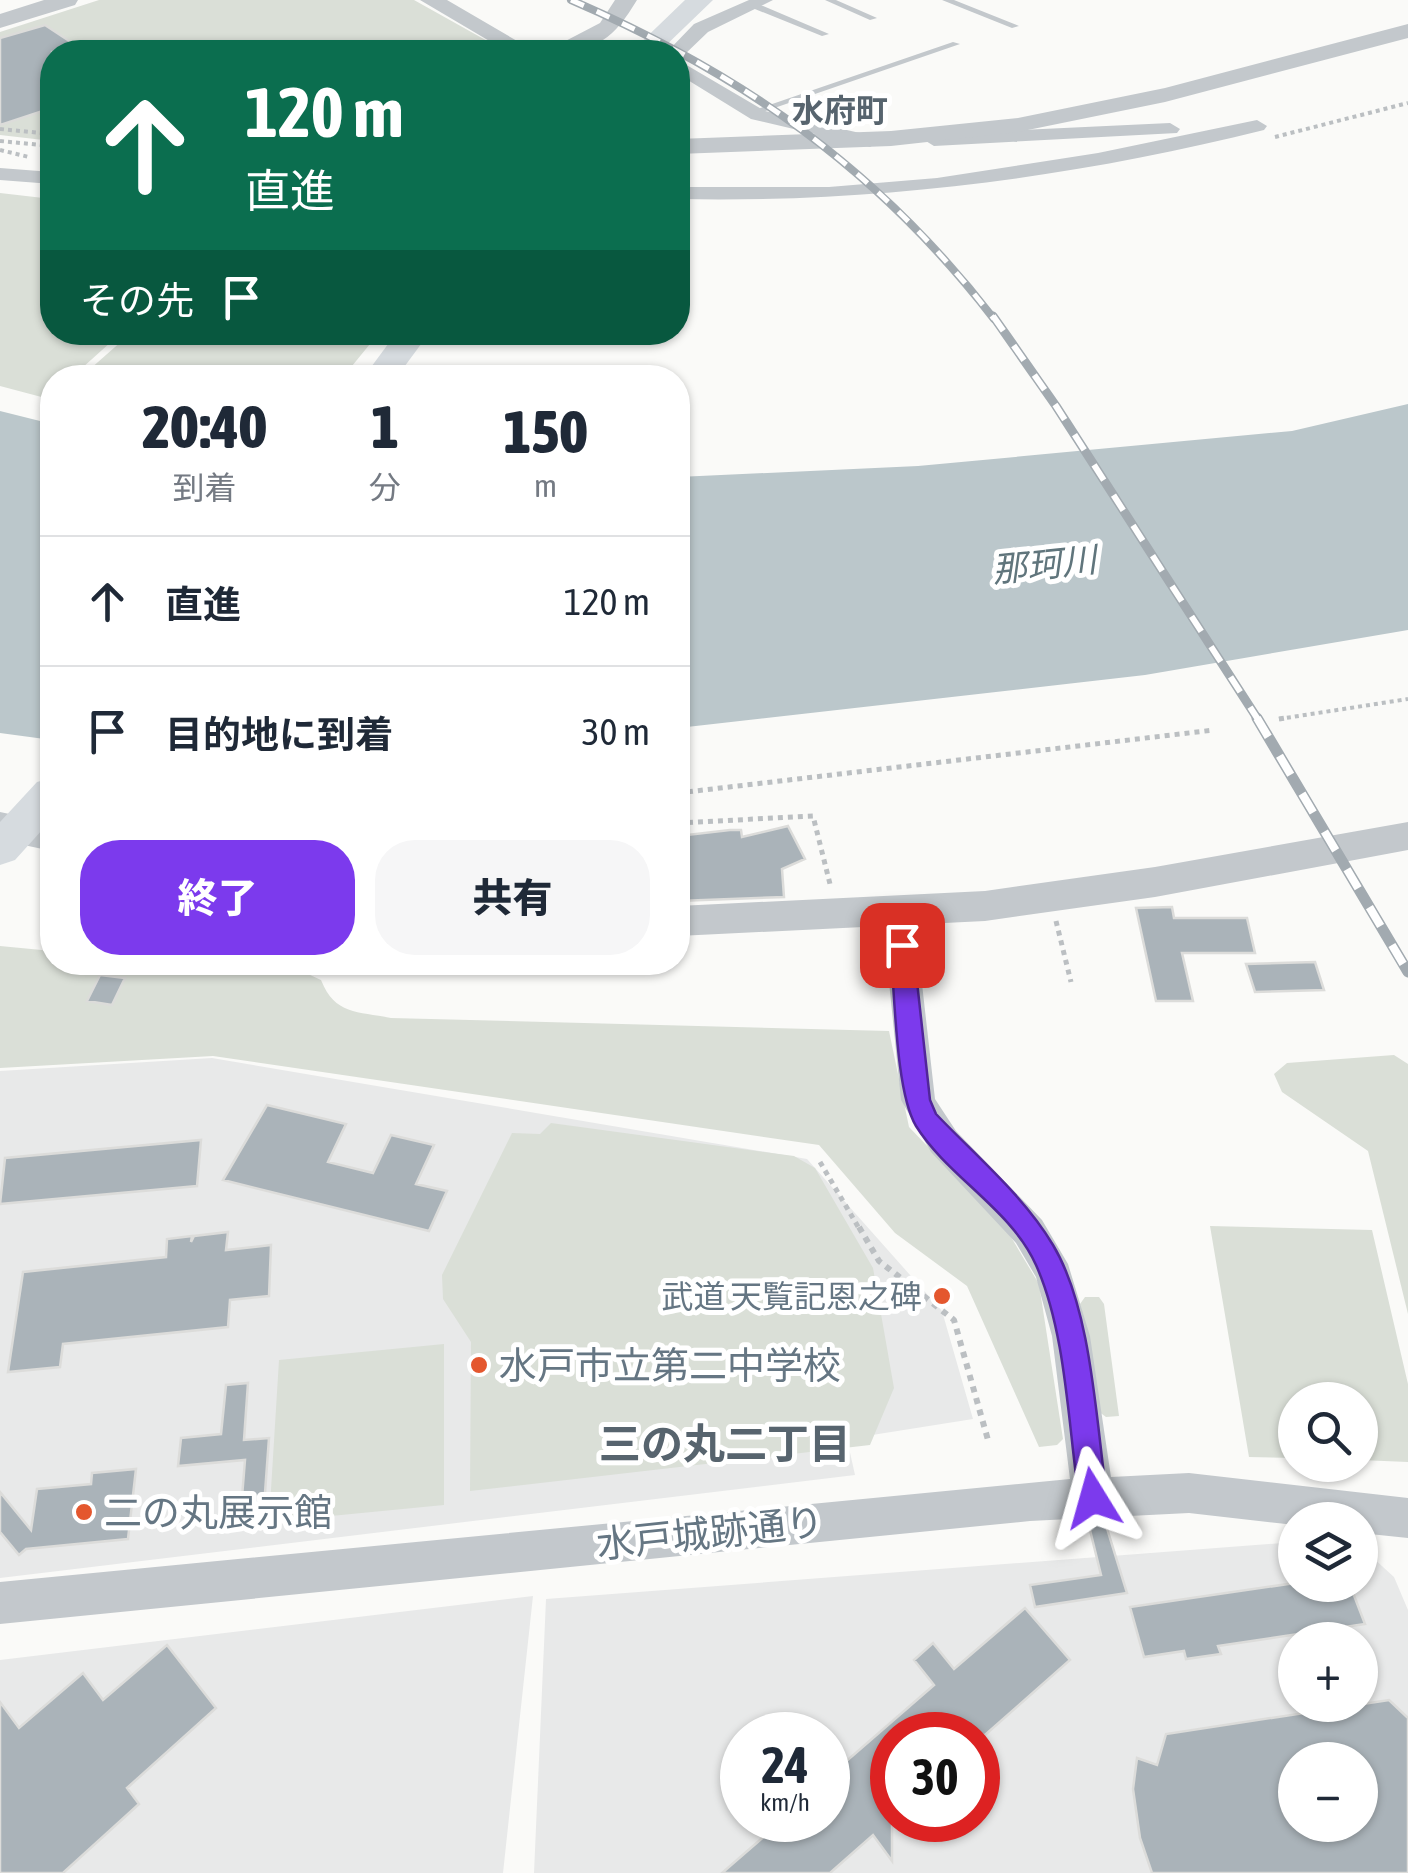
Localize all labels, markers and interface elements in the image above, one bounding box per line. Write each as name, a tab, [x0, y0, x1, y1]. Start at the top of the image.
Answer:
text: 120 m	[245, 72, 404, 152]
icon: ahead	[80, 80, 210, 210]
district label: 水府町	[792, 92, 888, 129]
text: 直進	[245, 165, 335, 217]
icon: arrive	[214, 270, 269, 325]
text: その先	[80, 279, 194, 322]
text: 20:40	[142, 392, 267, 461]
text: 1	[371, 392, 399, 461]
text: 150	[503, 397, 588, 466]
text: m	[534, 467, 557, 504]
text: 到着	[173, 469, 237, 506]
text: 分	[369, 469, 401, 506]
water label: 那珂川	[990, 538, 1102, 589]
icon: ahead	[80, 574, 135, 629]
text: 120 m	[564, 580, 650, 623]
text: 直進	[165, 583, 241, 626]
icon: arrive	[80, 704, 135, 759]
text: 30 m	[582, 710, 650, 753]
text: 目的地に到着	[165, 713, 393, 756]
button: 終了	[80, 840, 355, 955]
button: 共有	[375, 840, 650, 955]
pin	[860, 903, 945, 988]
icon: arrive	[875, 918, 930, 973]
place label: 武道 天覧記恩之碑	[662, 1278, 922, 1315]
marker: 武道 天覧記恩之碑	[931, 1285, 953, 1307]
place label: 水戸市立第二中学校	[499, 1344, 841, 1387]
marker: 水戸市立第二中学校	[468, 1354, 490, 1376]
map controls	[1278, 1382, 1378, 1842]
button: search	[1278, 1382, 1378, 1482]
district label: 三の丸二丁目	[599, 1420, 851, 1468]
position arrow	[1041, 1446, 1145, 1550]
place label: 二の丸展示館	[104, 1491, 332, 1534]
street label: 水戸城跡通り	[594, 1500, 826, 1566]
marker: 二の丸展示館	[73, 1501, 95, 1523]
button: layers	[1278, 1502, 1378, 1602]
button: +	[1278, 1622, 1378, 1722]
speed limit sign: 30	[870, 1712, 1000, 1842]
text: 24	[761, 1736, 808, 1794]
button: −	[1278, 1742, 1378, 1842]
text: km/h	[760, 1788, 810, 1816]

